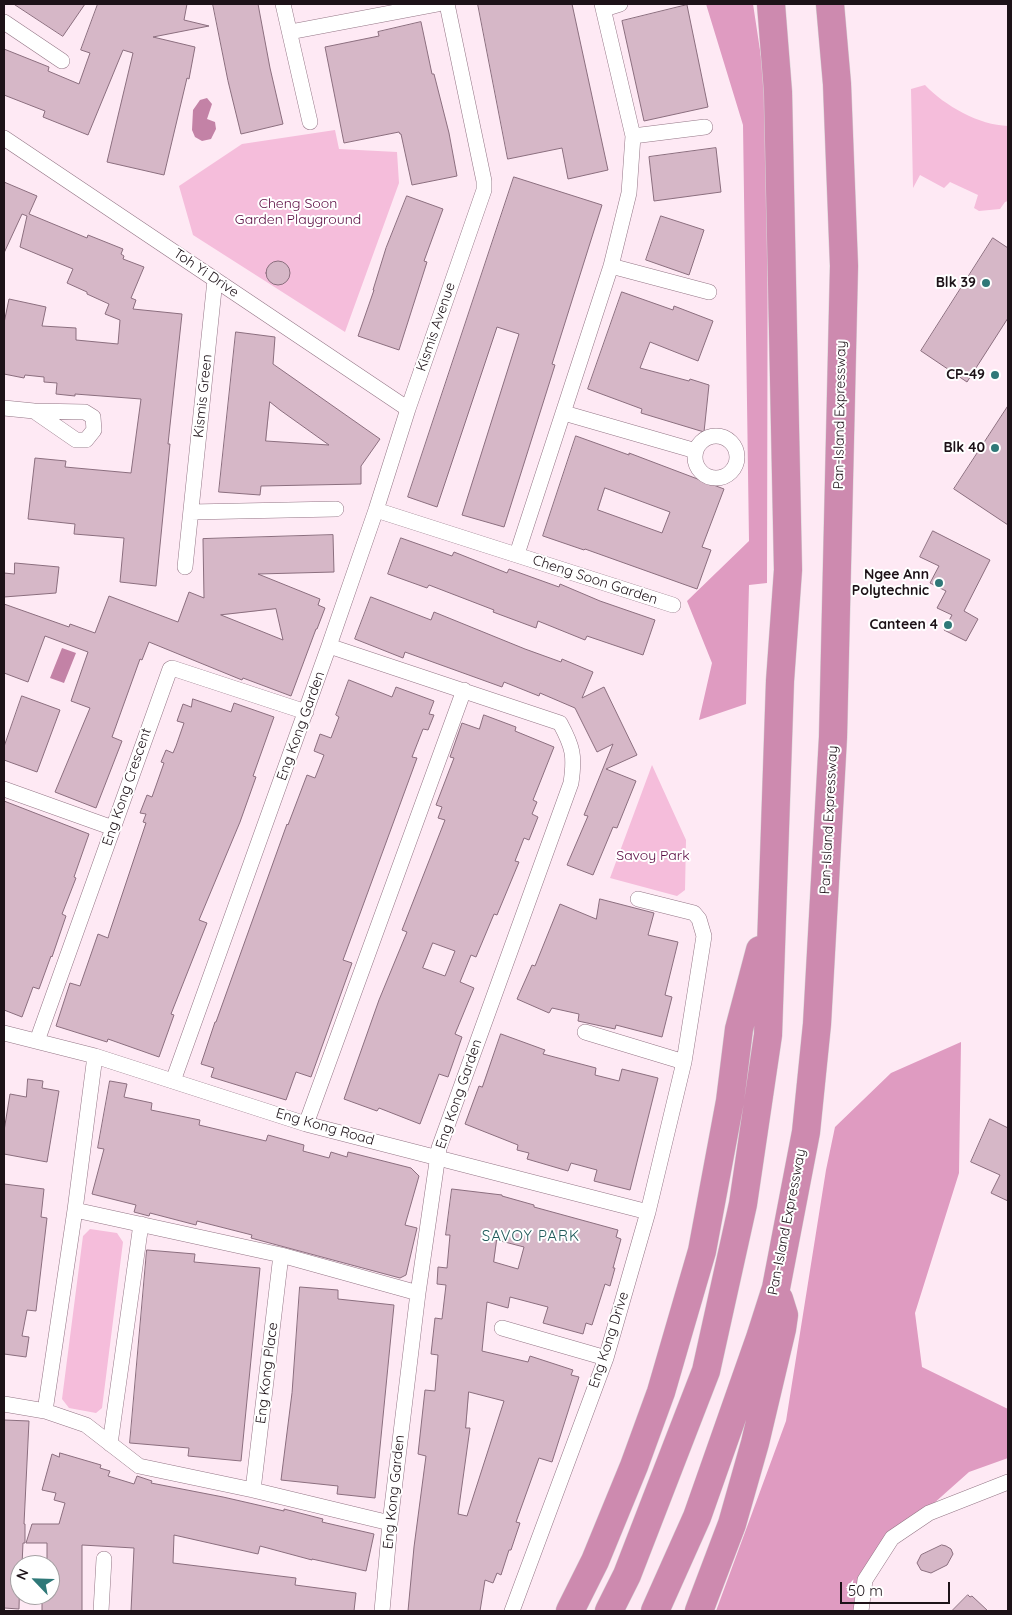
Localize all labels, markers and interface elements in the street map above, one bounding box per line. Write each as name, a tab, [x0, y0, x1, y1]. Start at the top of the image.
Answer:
park label: Cheng Soon Garden Playground	[235, 196, 361, 228]
street label: Toh Yi Drive	[170, 245, 242, 301]
place label: Blk 39	[936, 275, 976, 291]
marker: Blk 39	[980, 277, 992, 289]
street label: Kismis Avenue	[413, 280, 459, 374]
street label: Pan-Island Expressway	[830, 340, 850, 490]
street label: Kismis Green	[190, 353, 216, 439]
place label: CP-49	[946, 367, 985, 383]
marker: CP-49	[989, 369, 1001, 381]
place label: Blk 40	[943, 440, 985, 456]
marker: Blk 40	[989, 442, 1001, 454]
street label: Cheng Soon Garden	[530, 552, 660, 608]
place label: Ngee Ann Polytechnic	[852, 567, 929, 600]
marker: Ngee Ann Polytechnic	[933, 577, 945, 589]
place label: Canteen 4	[869, 617, 938, 633]
marker: Canteen 4	[942, 619, 954, 631]
street label: Eng Kong Garden	[273, 669, 329, 783]
street label: Eng Kong Crescent	[99, 726, 155, 848]
street label: Pan-Island Expressway	[817, 745, 841, 895]
park label: Savoy Park	[616, 848, 690, 864]
street label: Eng Kong Garden	[432, 1037, 486, 1151]
street label: Eng Kong Road	[274, 1105, 376, 1149]
street label: Pan-Island Expressway	[765, 1147, 809, 1297]
district label: SAVOY PARK	[481, 1227, 581, 1245]
street label: Eng Kong Drive	[585, 1290, 633, 1390]
street label: Eng Kong Place	[252, 1321, 282, 1425]
street label: Eng Kong Garden	[380, 1434, 408, 1550]
north arrow	[10, 1555, 60, 1605]
text: N	[12, 1566, 33, 1583]
scale bar	[842, 1572, 952, 1604]
text: 50 m	[848, 1581, 883, 1600]

